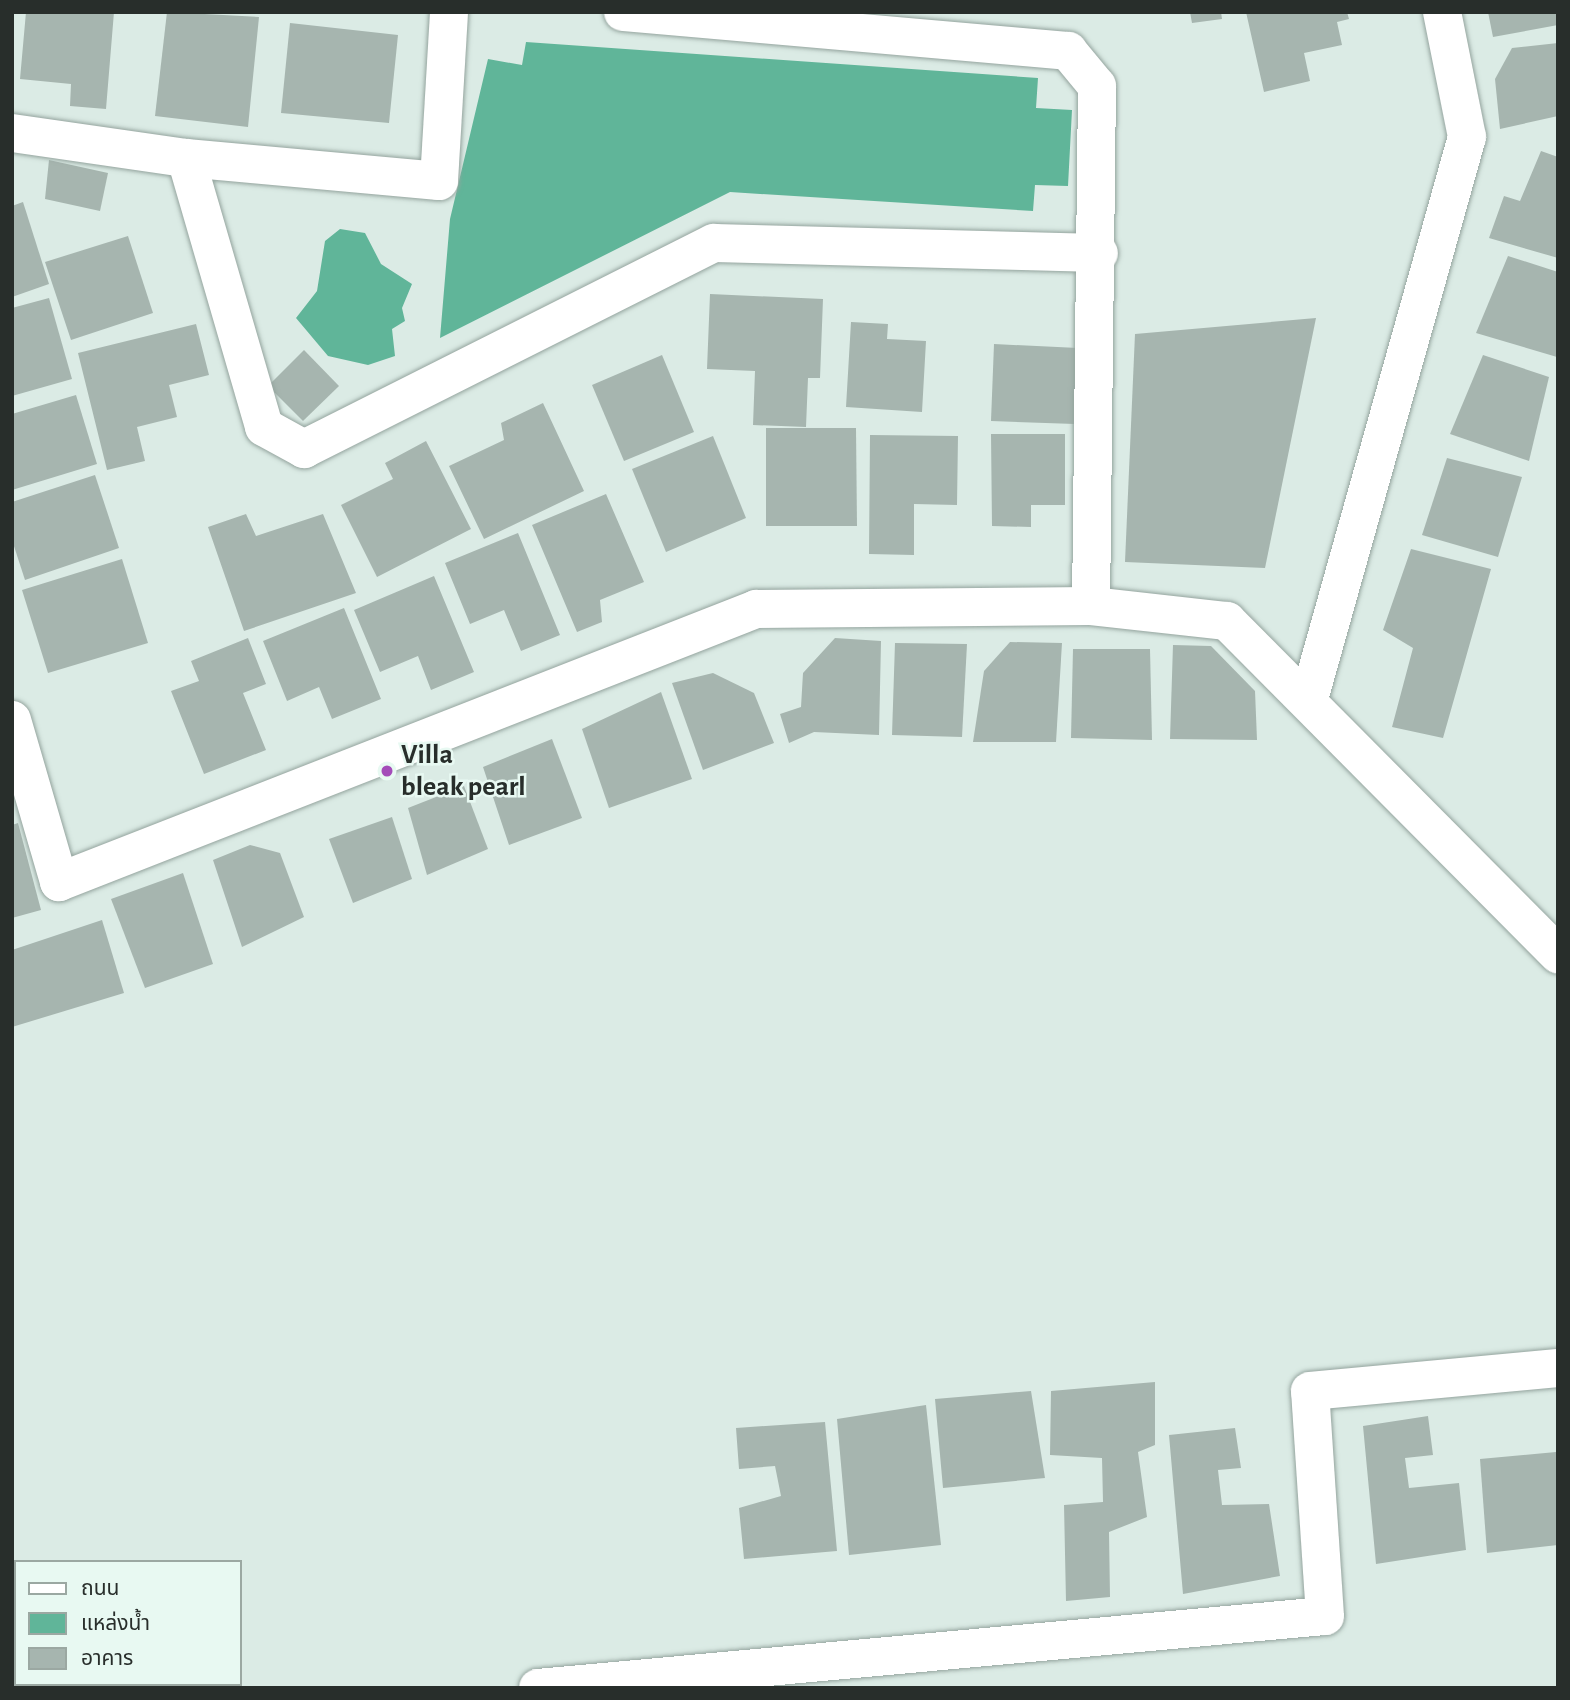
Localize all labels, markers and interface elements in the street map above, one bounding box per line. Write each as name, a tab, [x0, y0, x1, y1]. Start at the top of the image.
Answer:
place label: Villa bleak pearl	[401, 738, 526, 804]
marker: Villa bleak pearl	[379, 763, 395, 779]
legend	[14, 1560, 242, 1686]
text: ถนน	[81, 1578, 119, 1599]
text: แหล่งน้ำ	[81, 1613, 150, 1634]
text: อาคาร	[81, 1648, 133, 1669]

